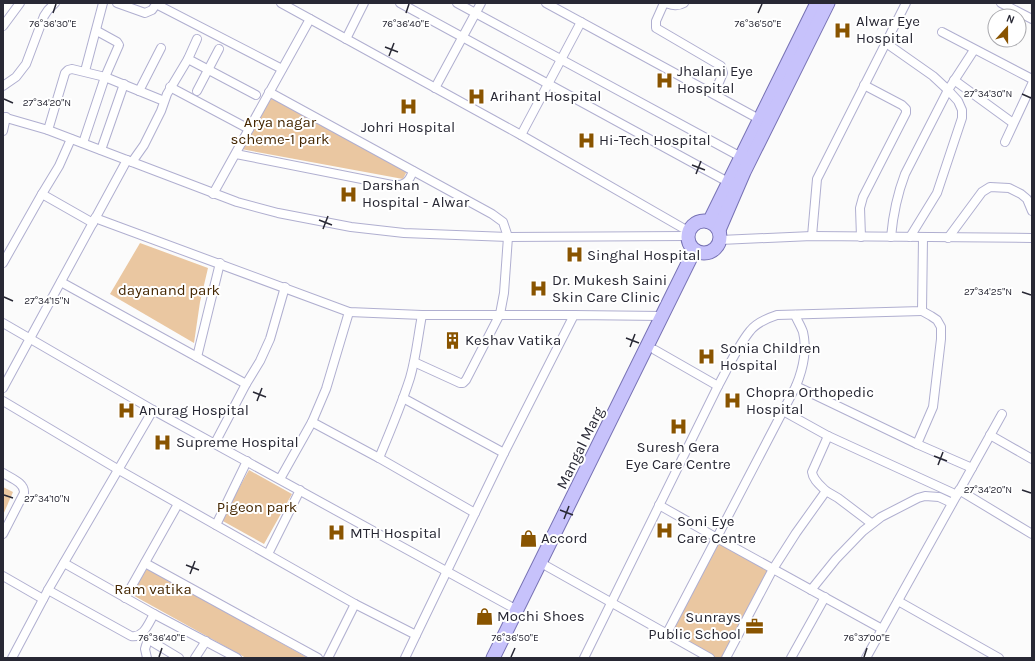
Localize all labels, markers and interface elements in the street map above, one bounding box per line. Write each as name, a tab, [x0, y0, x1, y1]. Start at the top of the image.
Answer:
north arrow	[987, 8, 1027, 48]
place label: Alwar Eye Hospital	[856, 12, 920, 47]
text: N	[1004, 12, 1016, 27]
text: 76°36'30"E	[29, 18, 77, 30]
text: 76°36'40"E	[383, 18, 430, 30]
text: 76°36'50"E	[734, 18, 782, 30]
hospital icon: Alwar Eye Hospital	[833, 20, 853, 40]
place label: Jhalani Eye Hospital	[677, 62, 753, 97]
hospital icon: Jhalani Eye Hospital	[654, 70, 674, 90]
hospital icon: Arihant Hospital	[467, 86, 487, 106]
place label: Arihant Hospital	[490, 87, 602, 105]
text: 27°34'30"N	[964, 88, 1012, 100]
hospital icon: Johri Hospital	[398, 96, 418, 116]
text: 27°34'20"N	[23, 97, 71, 109]
park label: Arya nagar scheme-1 park	[231, 113, 329, 148]
place label: Johri Hospital	[361, 118, 455, 136]
hospital icon: Hi-Tech Hospital	[576, 130, 596, 150]
place label: Hi-Tech Hospital	[599, 131, 711, 149]
place label: Darshan Hospital - Alwar	[362, 176, 470, 211]
hospital icon: Darshan Hospital - Alwar	[339, 184, 359, 204]
hospital icon: Singhal Hospital	[564, 245, 584, 265]
place label: Singhal Hospital	[587, 246, 701, 264]
place label: Dr. Mukesh Saini Skin Care Clinic	[552, 271, 667, 306]
hospital icon: Dr. Mukesh Saini Skin Care Clinic	[529, 279, 549, 299]
park label: dayanand park	[118, 281, 220, 299]
text: 27°34'25"N	[964, 286, 1012, 298]
text: 27°34'15"N	[24, 295, 70, 307]
building icon: Keshav Vatika	[442, 330, 462, 350]
place label: Keshav Vatika	[465, 331, 561, 349]
place label: Sonia Children Hospital	[720, 339, 821, 374]
hospital icon: Sonia Children Hospital	[697, 347, 717, 367]
place label: Chopra Orthopedic Hospital	[746, 383, 874, 418]
hospital icon: Chopra Orthopedic Hospital	[723, 391, 743, 411]
hospital icon: Anurag Hospital	[116, 400, 136, 420]
place label: Anurag Hospital	[139, 401, 249, 419]
street label: Mangal Marg	[552, 404, 608, 492]
hospital icon: Suresh Gera Eye Care Centre	[668, 416, 688, 436]
hospital icon: Supreme Hospital	[153, 432, 173, 452]
place label: Supreme Hospital	[176, 433, 299, 451]
place label: Suresh Gera Eye Care Centre	[625, 438, 731, 473]
text: 27°34'20"N	[964, 484, 1012, 496]
text: 27°34'10"N	[24, 493, 70, 505]
park label: Pigeon park	[217, 498, 297, 516]
place label: Soni Eye Care Centre	[677, 512, 756, 547]
hospital icon: Soni Eye Care Centre	[654, 520, 674, 540]
hospital icon: MTH Hospital	[327, 523, 347, 543]
place label: MTH Hospital	[350, 524, 441, 542]
shop icon: Accord	[518, 528, 538, 548]
place label: Accord	[541, 529, 588, 547]
park label: Ram vatika	[114, 580, 192, 598]
shop icon: Mochi Shoes	[474, 606, 494, 626]
place label: Mochi Shoes	[497, 607, 585, 625]
place label: Sunrays Public School	[648, 608, 741, 643]
office icon: Sunrays Public School	[744, 616, 764, 636]
text: 76°36'40"E	[139, 632, 186, 644]
text: 76°36'50"E	[491, 632, 539, 644]
text: 76°37'00"E	[844, 632, 890, 644]

